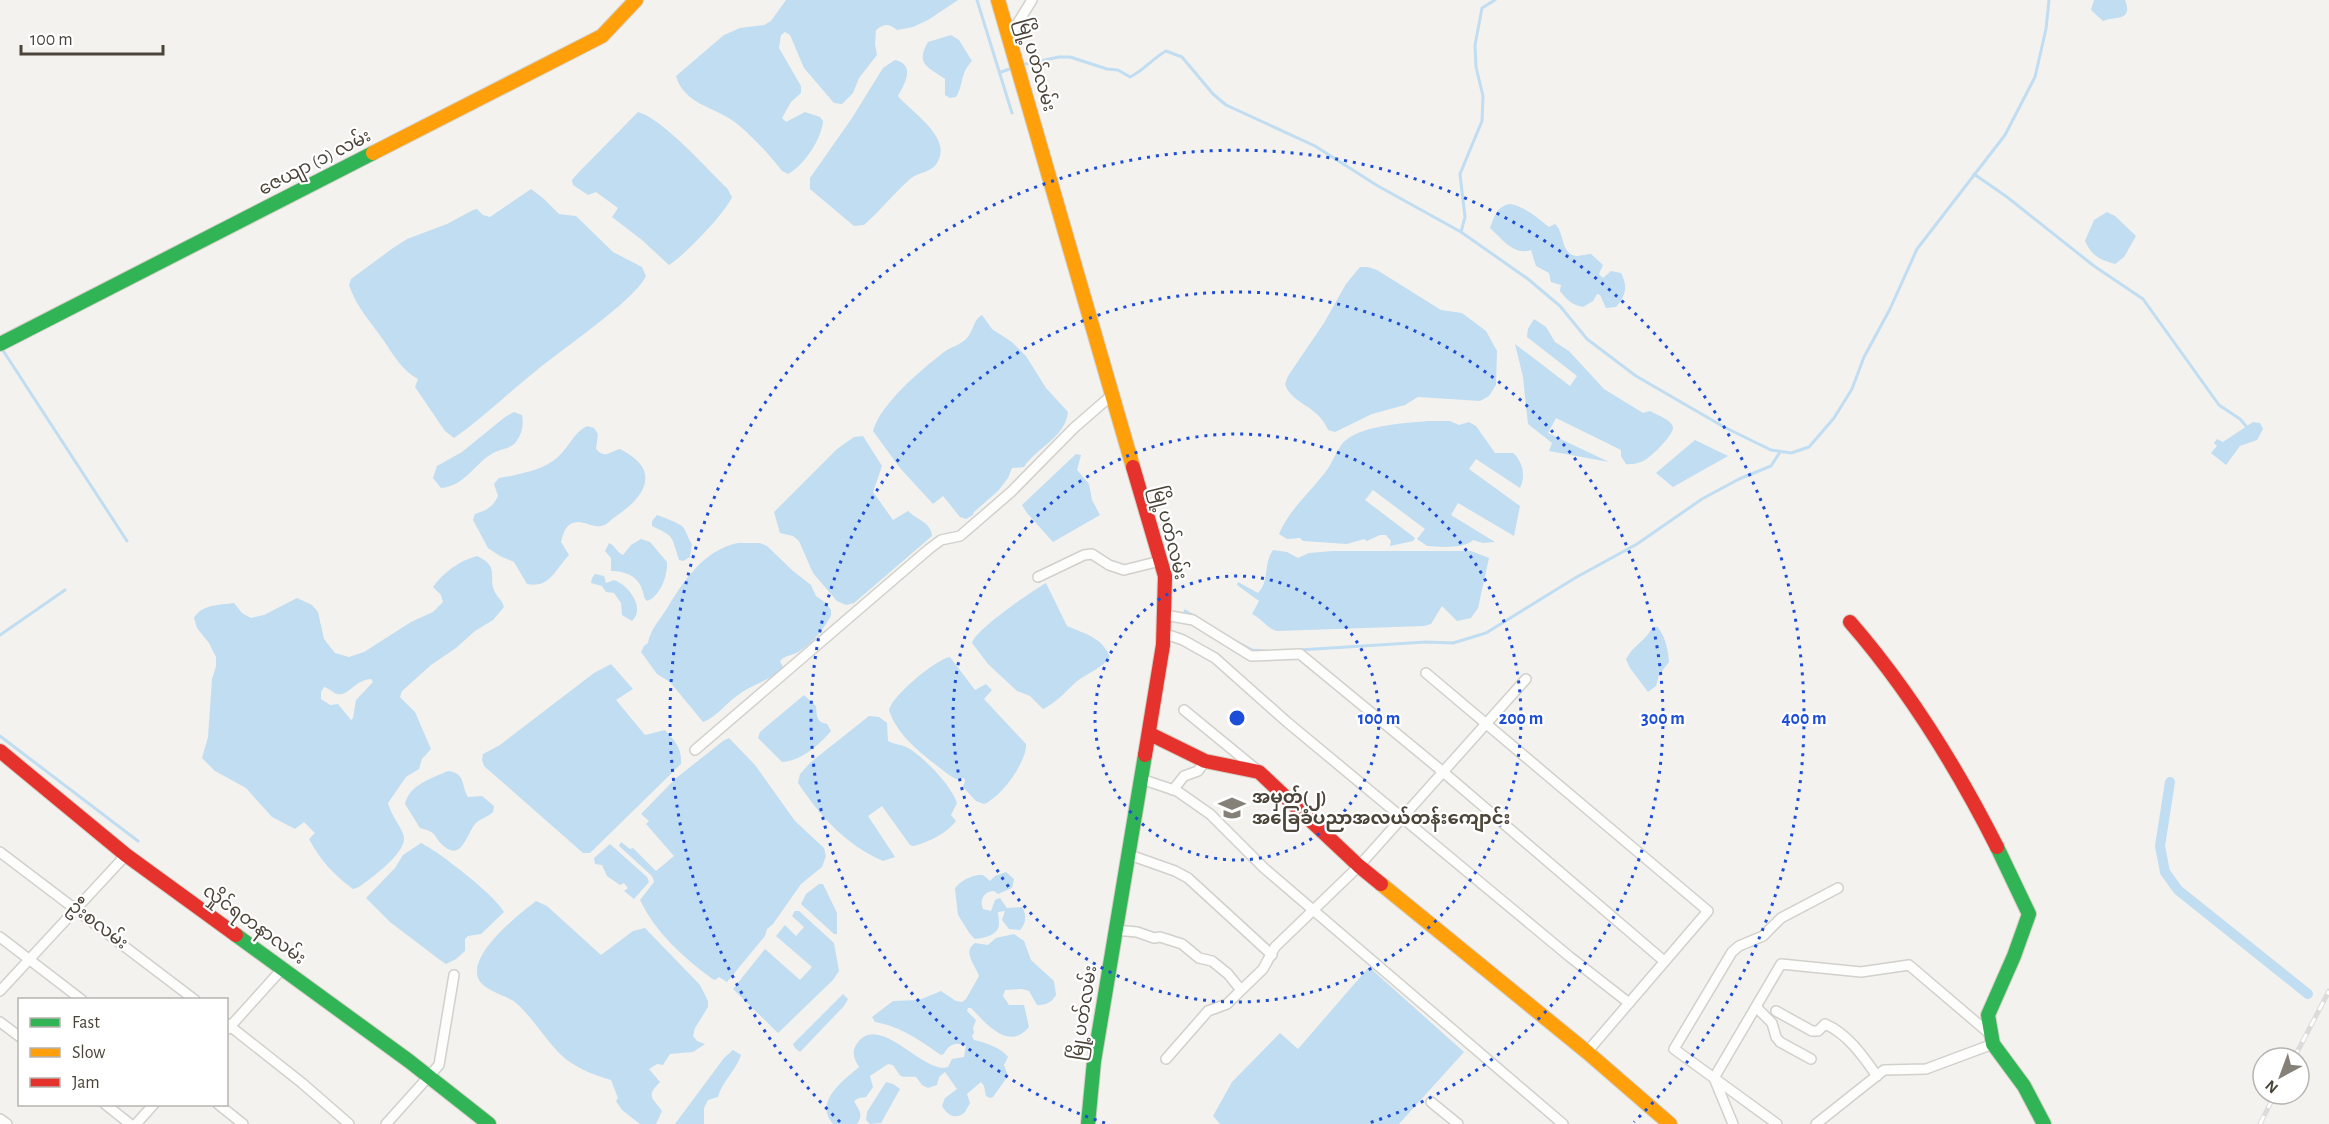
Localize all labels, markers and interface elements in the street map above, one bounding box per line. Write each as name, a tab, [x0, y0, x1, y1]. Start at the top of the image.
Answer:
street label: မြို့ပတ်လမ်း	[1009, 15, 1064, 115]
scale bar	[21, 18, 164, 56]
text: 100 m	[30, 31, 73, 49]
street label: ဇေယျာ (၁) လမ်း	[254, 123, 376, 203]
street label: မြို့ပတ်လမ်း	[1144, 483, 1195, 583]
centre of rings	[1227, 708, 1247, 728]
text: 100 m	[1358, 710, 1400, 728]
text: 200 m	[1499, 710, 1543, 728]
text: 300 m	[1641, 710, 1685, 728]
text: 400 m	[1781, 710, 1827, 728]
place label: အမှတ်(၂) အခြေခံပညာအလယ်တန်းကျောင်း	[1252, 785, 1510, 833]
school or university icon: အမှတ်(၂) အခြေခံပညာအလယ်တန်းကျောင်း	[1217, 793, 1247, 823]
street label: လှိုင်ရတနာလမ်း	[197, 877, 312, 972]
street label: ဦးစလမ်း	[62, 893, 134, 957]
street label: မြို့ပတ်လမ်း	[1062, 963, 1105, 1062]
legend	[18, 998, 228, 1106]
text: Fast	[72, 1014, 100, 1032]
text: Slow	[72, 1044, 105, 1062]
north arrow	[2251, 1046, 2311, 1106]
text: Jam	[72, 1074, 100, 1092]
text: N	[2262, 1077, 2281, 1096]

